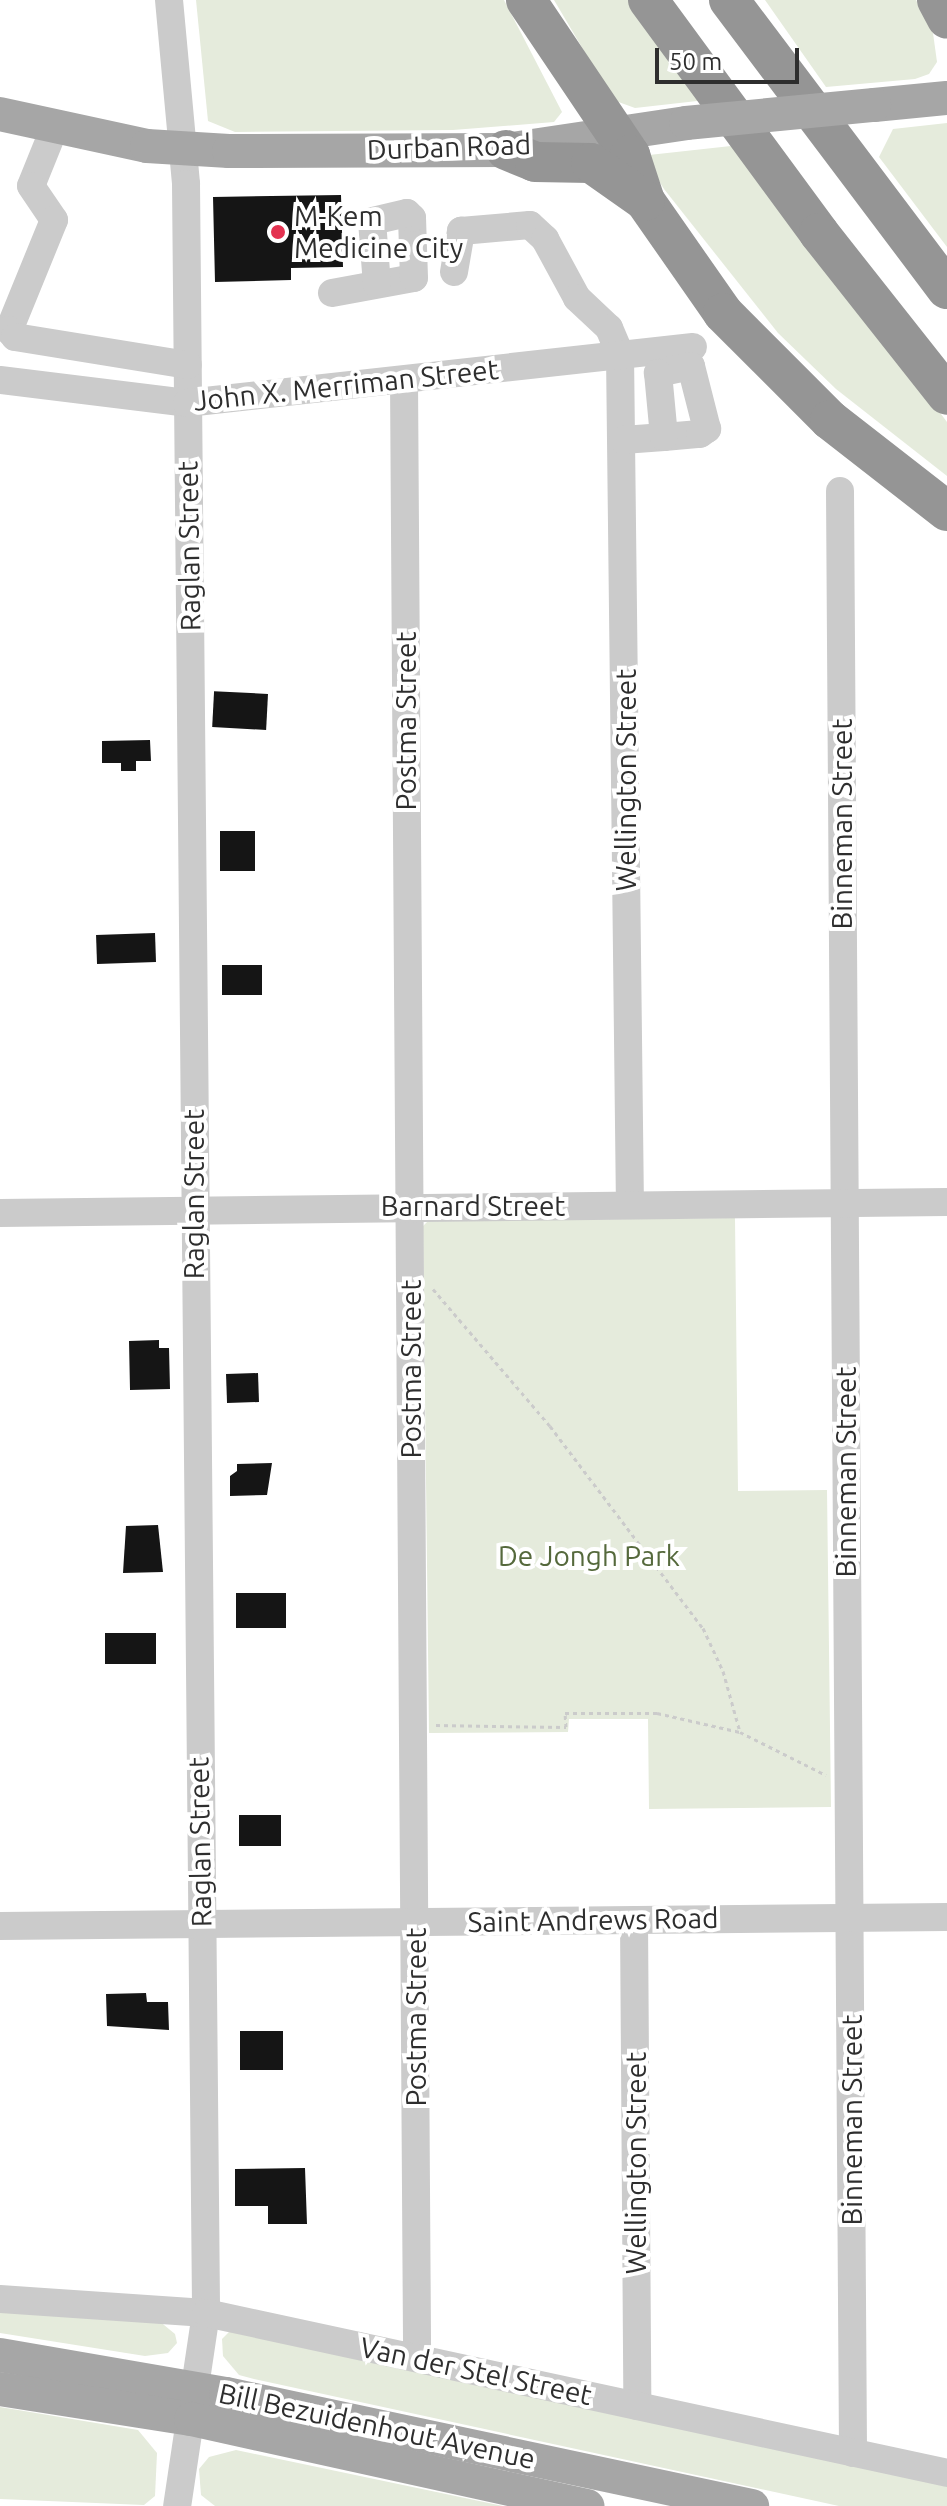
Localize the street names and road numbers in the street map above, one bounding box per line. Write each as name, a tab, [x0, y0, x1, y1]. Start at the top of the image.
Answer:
street label: Durban Road	[366, 127, 532, 167]
street label: John X. Merriman Street	[192, 352, 500, 418]
street label: Raglan Street	[171, 461, 207, 631]
street label: Postma Street	[389, 631, 423, 811]
street label: Wellington Street	[609, 669, 643, 891]
street label: Binneman Street	[825, 718, 859, 930]
street label: Raglan Street	[177, 1109, 211, 1279]
street label: Barnard Street	[381, 1189, 565, 1223]
street label: Postma Street	[394, 1279, 428, 1459]
street label: Binneman Street	[829, 1366, 863, 1578]
street label: Raglan Street	[182, 1757, 218, 1927]
street label: Saint Andrews Road	[467, 1901, 719, 1939]
street label: Postma Street	[399, 1927, 433, 2107]
street label: Binneman Street	[835, 2014, 869, 2226]
street label: Wellington Street	[619, 2052, 653, 2274]
street label: Van der Stel Street	[357, 2330, 595, 2412]
street label: Bill Bezuidenhout Avenue	[216, 2376, 538, 2476]

